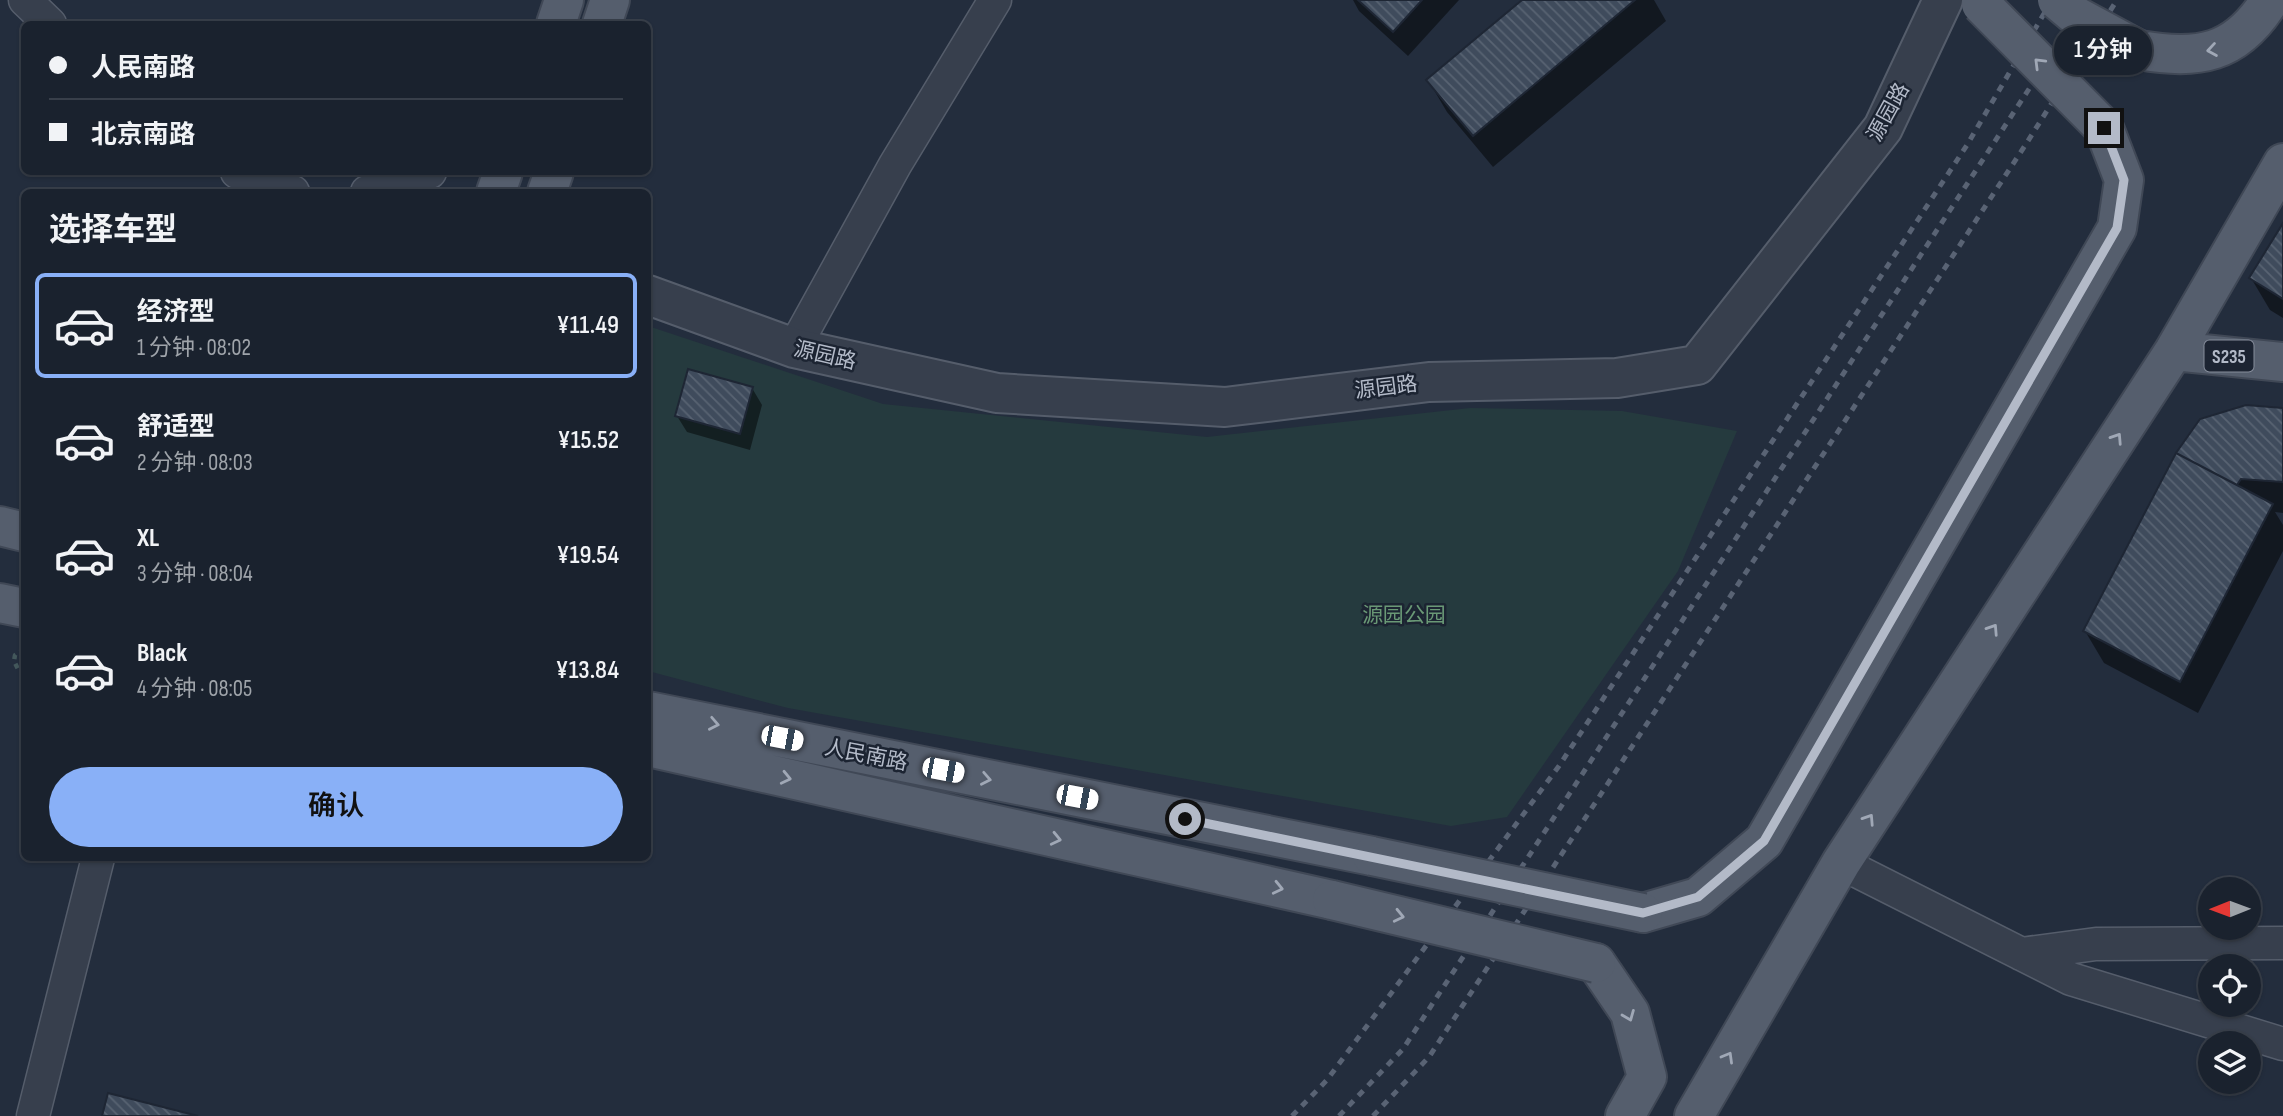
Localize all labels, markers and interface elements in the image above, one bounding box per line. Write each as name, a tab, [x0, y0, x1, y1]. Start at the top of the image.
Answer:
callout: 1 分钟	[2055, 26, 2153, 76]
text: 1 分钟	[2074, 36, 2132, 64]
one-way arrow	[2206, 42, 2218, 57]
text: 人民南路	[91, 53, 195, 84]
one-way arrow	[2034, 58, 2047, 71]
street label: 源园路	[1862, 79, 1915, 146]
route end	[2088, 112, 2120, 144]
text: 北京南路	[91, 120, 195, 151]
text: 选择车型	[49, 211, 177, 250]
icon: car	[53, 294, 116, 357]
text: 经济型	[137, 297, 215, 328]
text: ¥11.49	[556, 310, 619, 341]
text: 1 分钟 · 08:02	[137, 334, 251, 362]
street label: 源园路	[791, 336, 858, 375]
road number: S235	[2204, 340, 2254, 372]
street label: 源园路	[1353, 371, 1419, 404]
icon: car	[53, 409, 116, 472]
text: 舒适型	[137, 412, 215, 443]
text: ¥15.52	[557, 425, 619, 456]
one-way arrow	[2109, 433, 2122, 446]
text: 2 分钟 · 08:03	[137, 449, 253, 477]
text: XL	[137, 523, 159, 554]
icon: car	[53, 524, 116, 587]
text: ¥19.54	[556, 540, 619, 571]
text: 3 分钟 · 08:04	[137, 560, 253, 588]
park label: 源园公园	[1362, 603, 1446, 628]
one-way arrow	[1985, 623, 1998, 636]
text: Black	[137, 638, 187, 669]
icon: car	[53, 639, 116, 702]
text: ¥13.84	[555, 655, 619, 686]
text: 4 分钟 · 08:05	[137, 675, 252, 703]
one-way arrow	[708, 716, 720, 731]
car	[760, 724, 805, 752]
street label: 人民南路	[822, 735, 910, 776]
car	[921, 756, 966, 784]
button: 确认	[49, 767, 623, 847]
one-way arrow	[780, 770, 792, 785]
one-way arrow	[980, 770, 992, 785]
car	[1055, 783, 1100, 811]
route start	[1169, 803, 1201, 835]
one-way arrow	[1861, 814, 1874, 827]
one-way arrow	[1050, 830, 1062, 845]
north arrow	[2198, 877, 2261, 940]
map controls	[2198, 877, 2261, 1094]
one-way arrow	[1272, 880, 1284, 895]
one-way arrow	[1393, 908, 1405, 922]
button: locate	[2198, 954, 2261, 1017]
one-way arrow	[1621, 1010, 1635, 1022]
button: layers	[2198, 1031, 2261, 1094]
one-way arrow	[1720, 1052, 1733, 1064]

